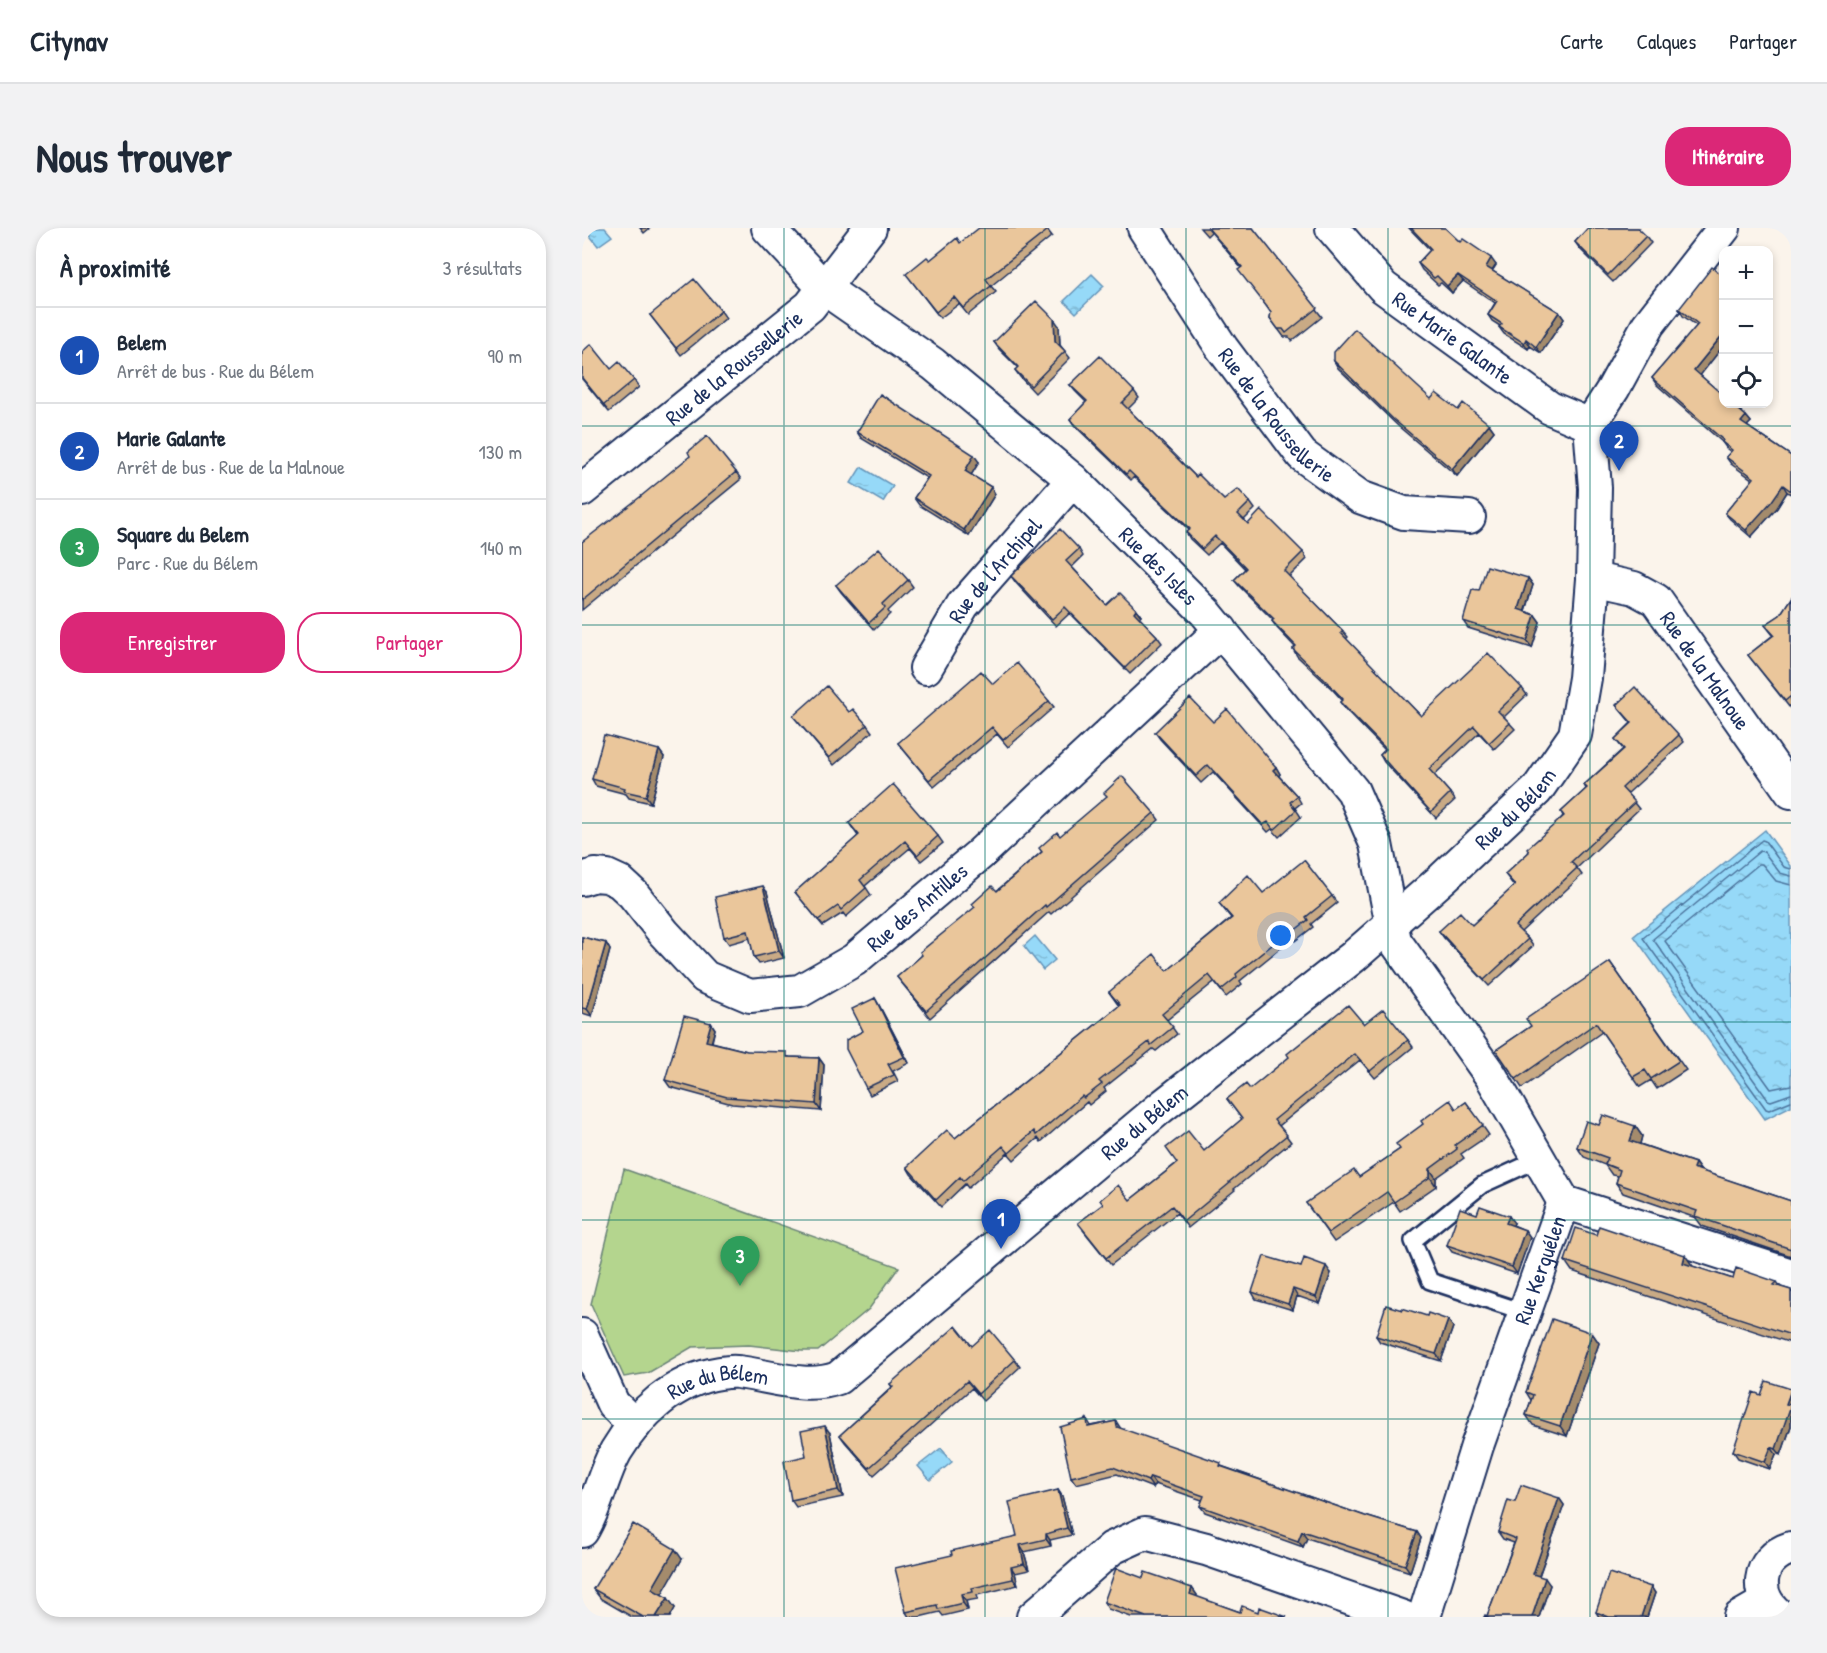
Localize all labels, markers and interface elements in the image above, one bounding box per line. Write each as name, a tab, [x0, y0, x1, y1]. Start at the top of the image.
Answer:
text: Citynav	[30, 22, 108, 60]
text: Carte	[1560, 27, 1603, 56]
text: Calques	[1636, 27, 1696, 56]
text: Partager	[1729, 27, 1797, 56]
button: Itinéraire	[1665, 127, 1791, 186]
text: Nous trouver	[36, 128, 232, 185]
map controls	[1719, 246, 1773, 408]
button: +	[1719, 246, 1773, 300]
text: À proximité	[60, 250, 171, 285]
text: 3 résultats	[442, 254, 522, 281]
street label: Rue Marie Galante	[1387, 284, 1519, 391]
button: −	[1719, 300, 1773, 354]
street label: Rue de la Roussellerie	[659, 303, 809, 432]
text: Belem	[117, 327, 166, 357]
street label: Rue de la Roussellerie	[1212, 341, 1341, 489]
text: 1	[76, 342, 83, 369]
text: 90 m	[488, 342, 522, 369]
button: locate	[1719, 354, 1773, 408]
text: Arrêt de bus · Rue du Bélem	[117, 357, 314, 384]
pin: 2	[1600, 422, 1638, 471]
text: Marie Galante	[117, 423, 226, 453]
text: 2	[75, 438, 84, 465]
text: 130 m	[479, 438, 522, 465]
text: Arrêt de bus · Rue de la Malnoue	[117, 453, 345, 480]
street label: Rue de l'Archipel	[941, 511, 1048, 628]
text: Square du Belem	[117, 519, 249, 549]
street label: Rue des Isles	[1113, 520, 1205, 612]
text: 3	[75, 534, 84, 561]
text: 140 m	[480, 534, 522, 561]
text: Parc · Rue du Bélem	[117, 549, 258, 576]
street label: Rue de la Malnoue	[1653, 605, 1758, 736]
button: Enregistrer	[60, 612, 285, 673]
button: Partager	[297, 612, 522, 673]
street label: Rue du Bélem	[1468, 762, 1563, 856]
street label: Rue des Antilles	[860, 856, 974, 958]
your location	[1266, 921, 1295, 950]
street label: Rue du Bélem	[1094, 1077, 1194, 1167]
pin: 1	[982, 1200, 1020, 1249]
street label: Rue Kerguélen	[1507, 1211, 1573, 1328]
pin: 3	[720, 1236, 760, 1286]
street label: Rue du Bélem	[661, 1356, 771, 1406]

